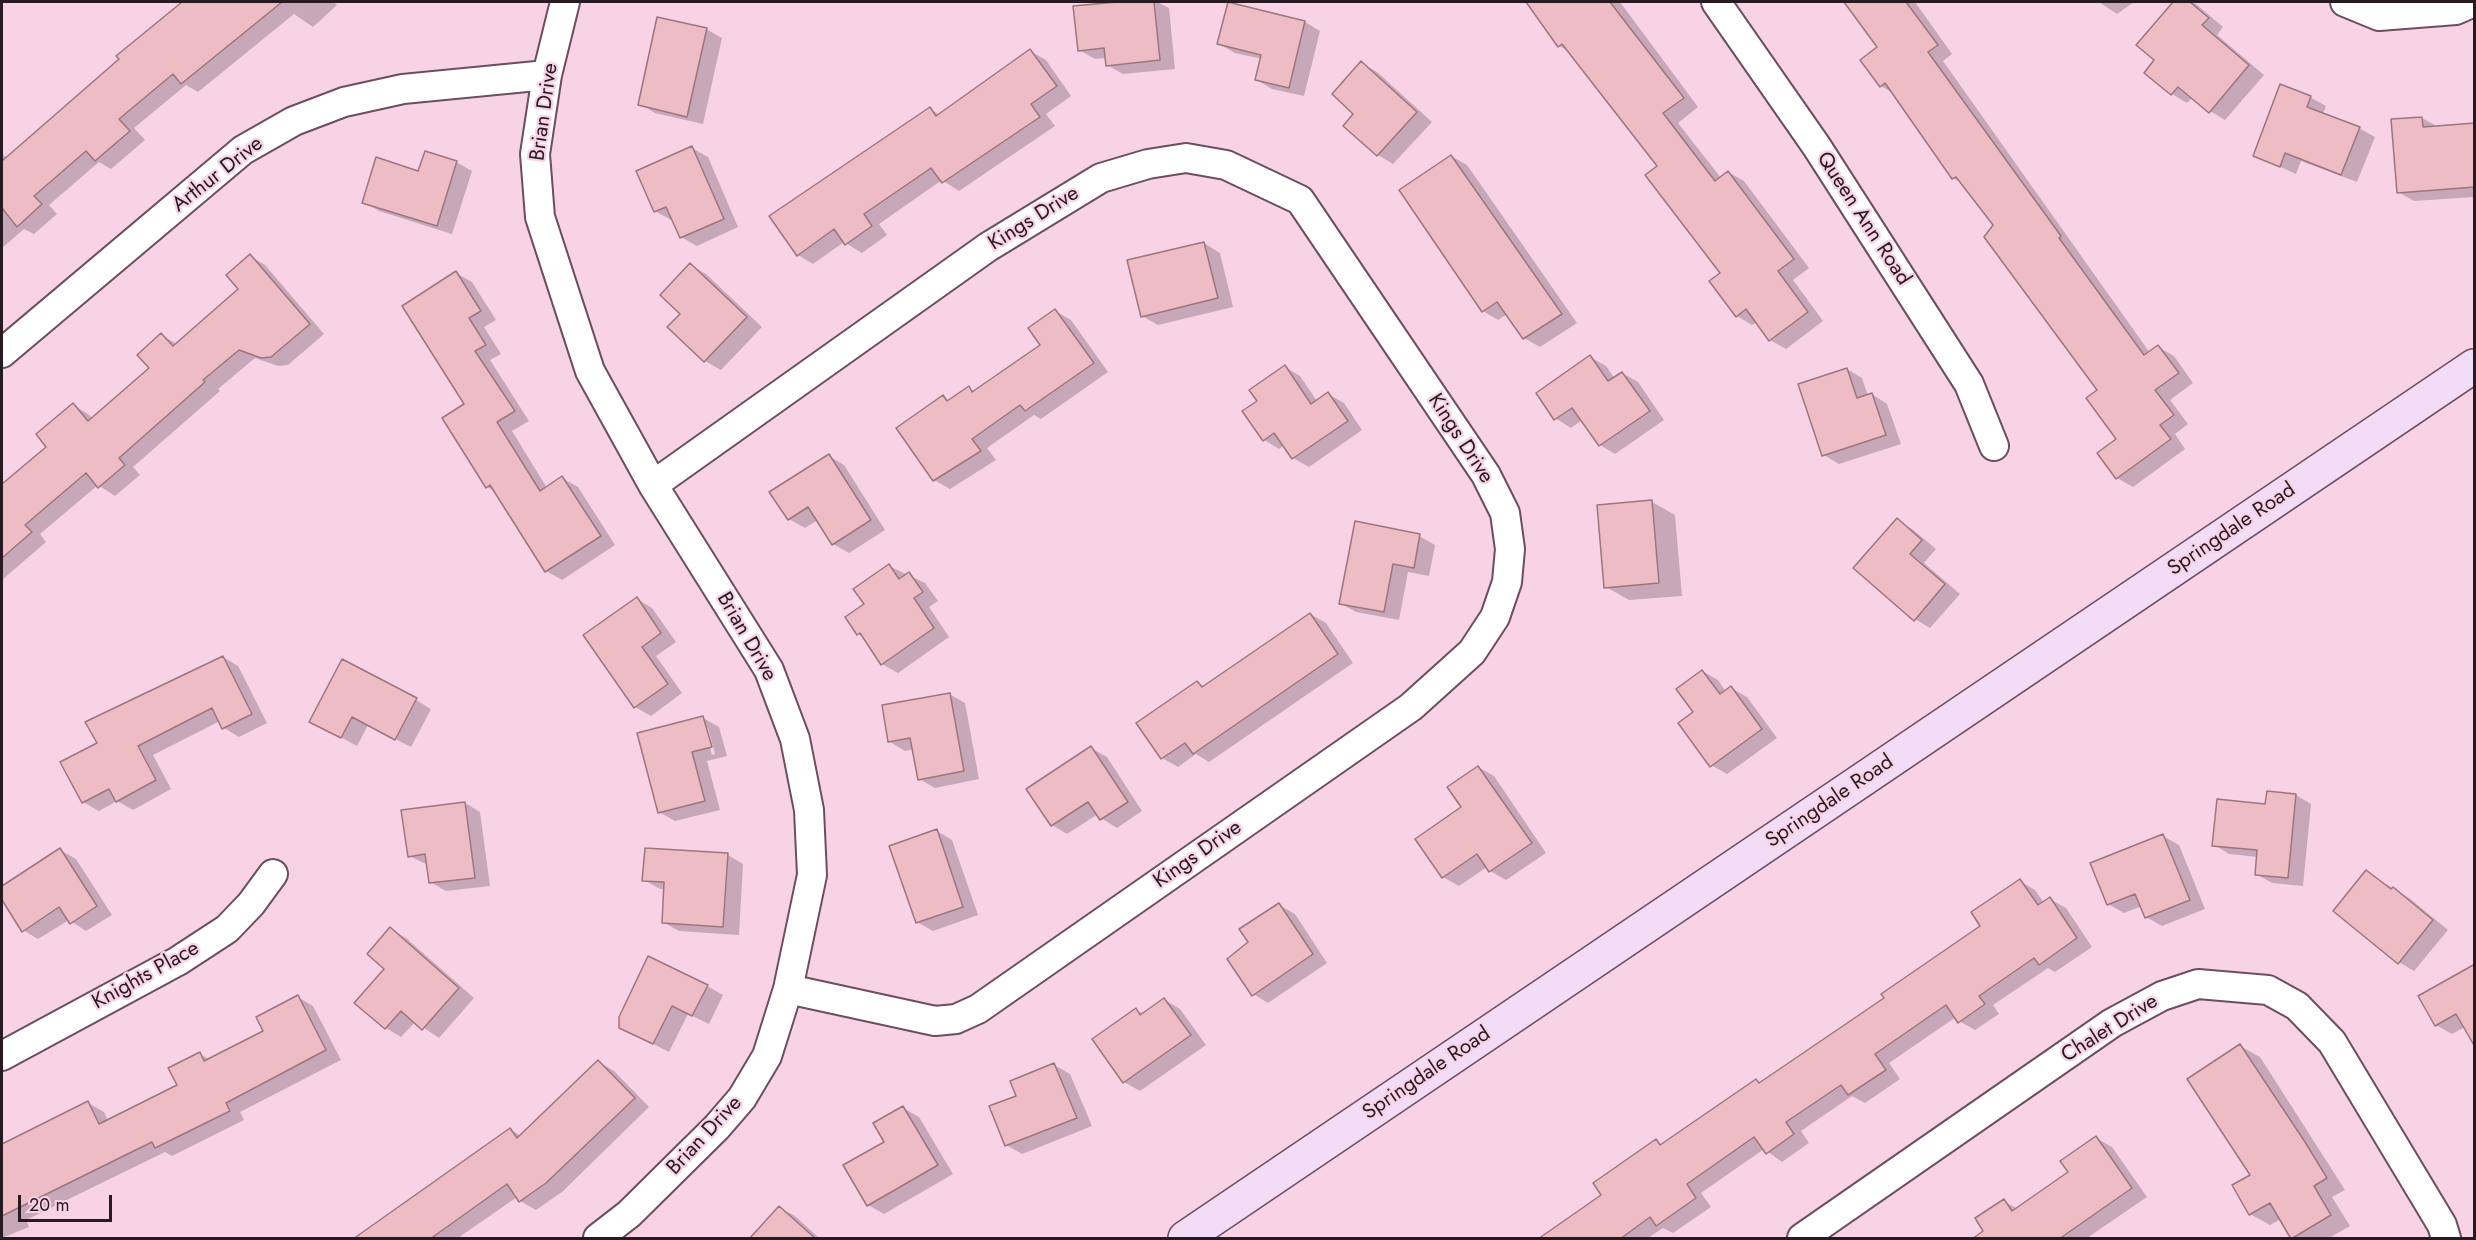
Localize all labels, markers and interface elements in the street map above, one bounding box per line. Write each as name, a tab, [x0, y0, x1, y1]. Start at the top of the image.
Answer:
street label: Brian Drive	[526, 61, 564, 163]
street label: Arthur Drive	[168, 132, 268, 218]
street label: Queen Ann Road	[1810, 148, 1916, 290]
street label: Kings Drive	[984, 181, 1084, 257]
street label: Kings Drive	[1422, 389, 1498, 489]
street label: Springdale Road	[2163, 478, 2301, 582]
street label: Brian Drive	[710, 588, 782, 686]
street label: Springdale Road	[1761, 750, 1899, 854]
street label: Kings Drive	[1149, 815, 1247, 895]
street label: Knights Place	[88, 936, 204, 1016]
street label: Chalet Drive	[2057, 989, 2163, 1069]
street label: Springdale Road	[1358, 1022, 1496, 1126]
street label: Brian Drive	[662, 1091, 748, 1181]
scale bar	[21, 1183, 116, 1221]
text: 20 m	[29, 1192, 69, 1218]

